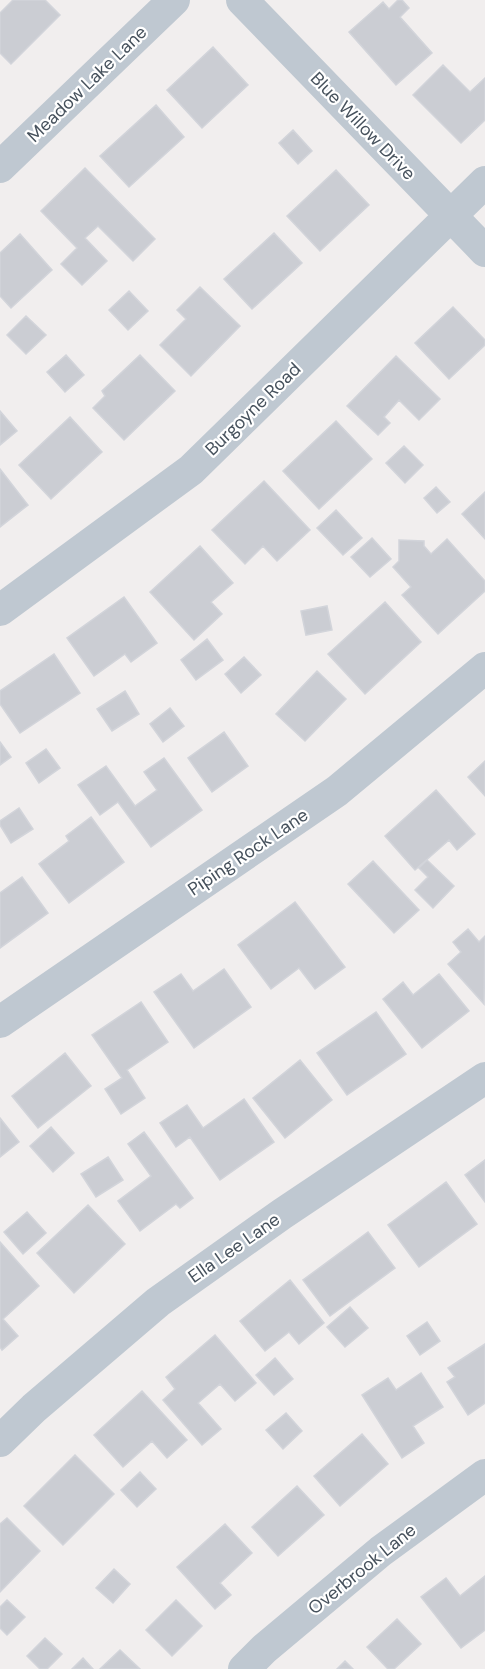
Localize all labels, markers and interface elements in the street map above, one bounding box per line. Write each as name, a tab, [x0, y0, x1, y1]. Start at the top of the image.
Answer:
street label: Meadow Lake Lane	[22, 21, 152, 147]
street label: Blue Willow Drive	[305, 67, 421, 185]
street label: Burgoyne Road	[200, 357, 306, 461]
street label: Piping Rock Lane	[183, 803, 313, 901]
street label: Ella Lee Lane	[183, 1207, 285, 1289]
street label: Overbrook Lane	[303, 1518, 421, 1620]

